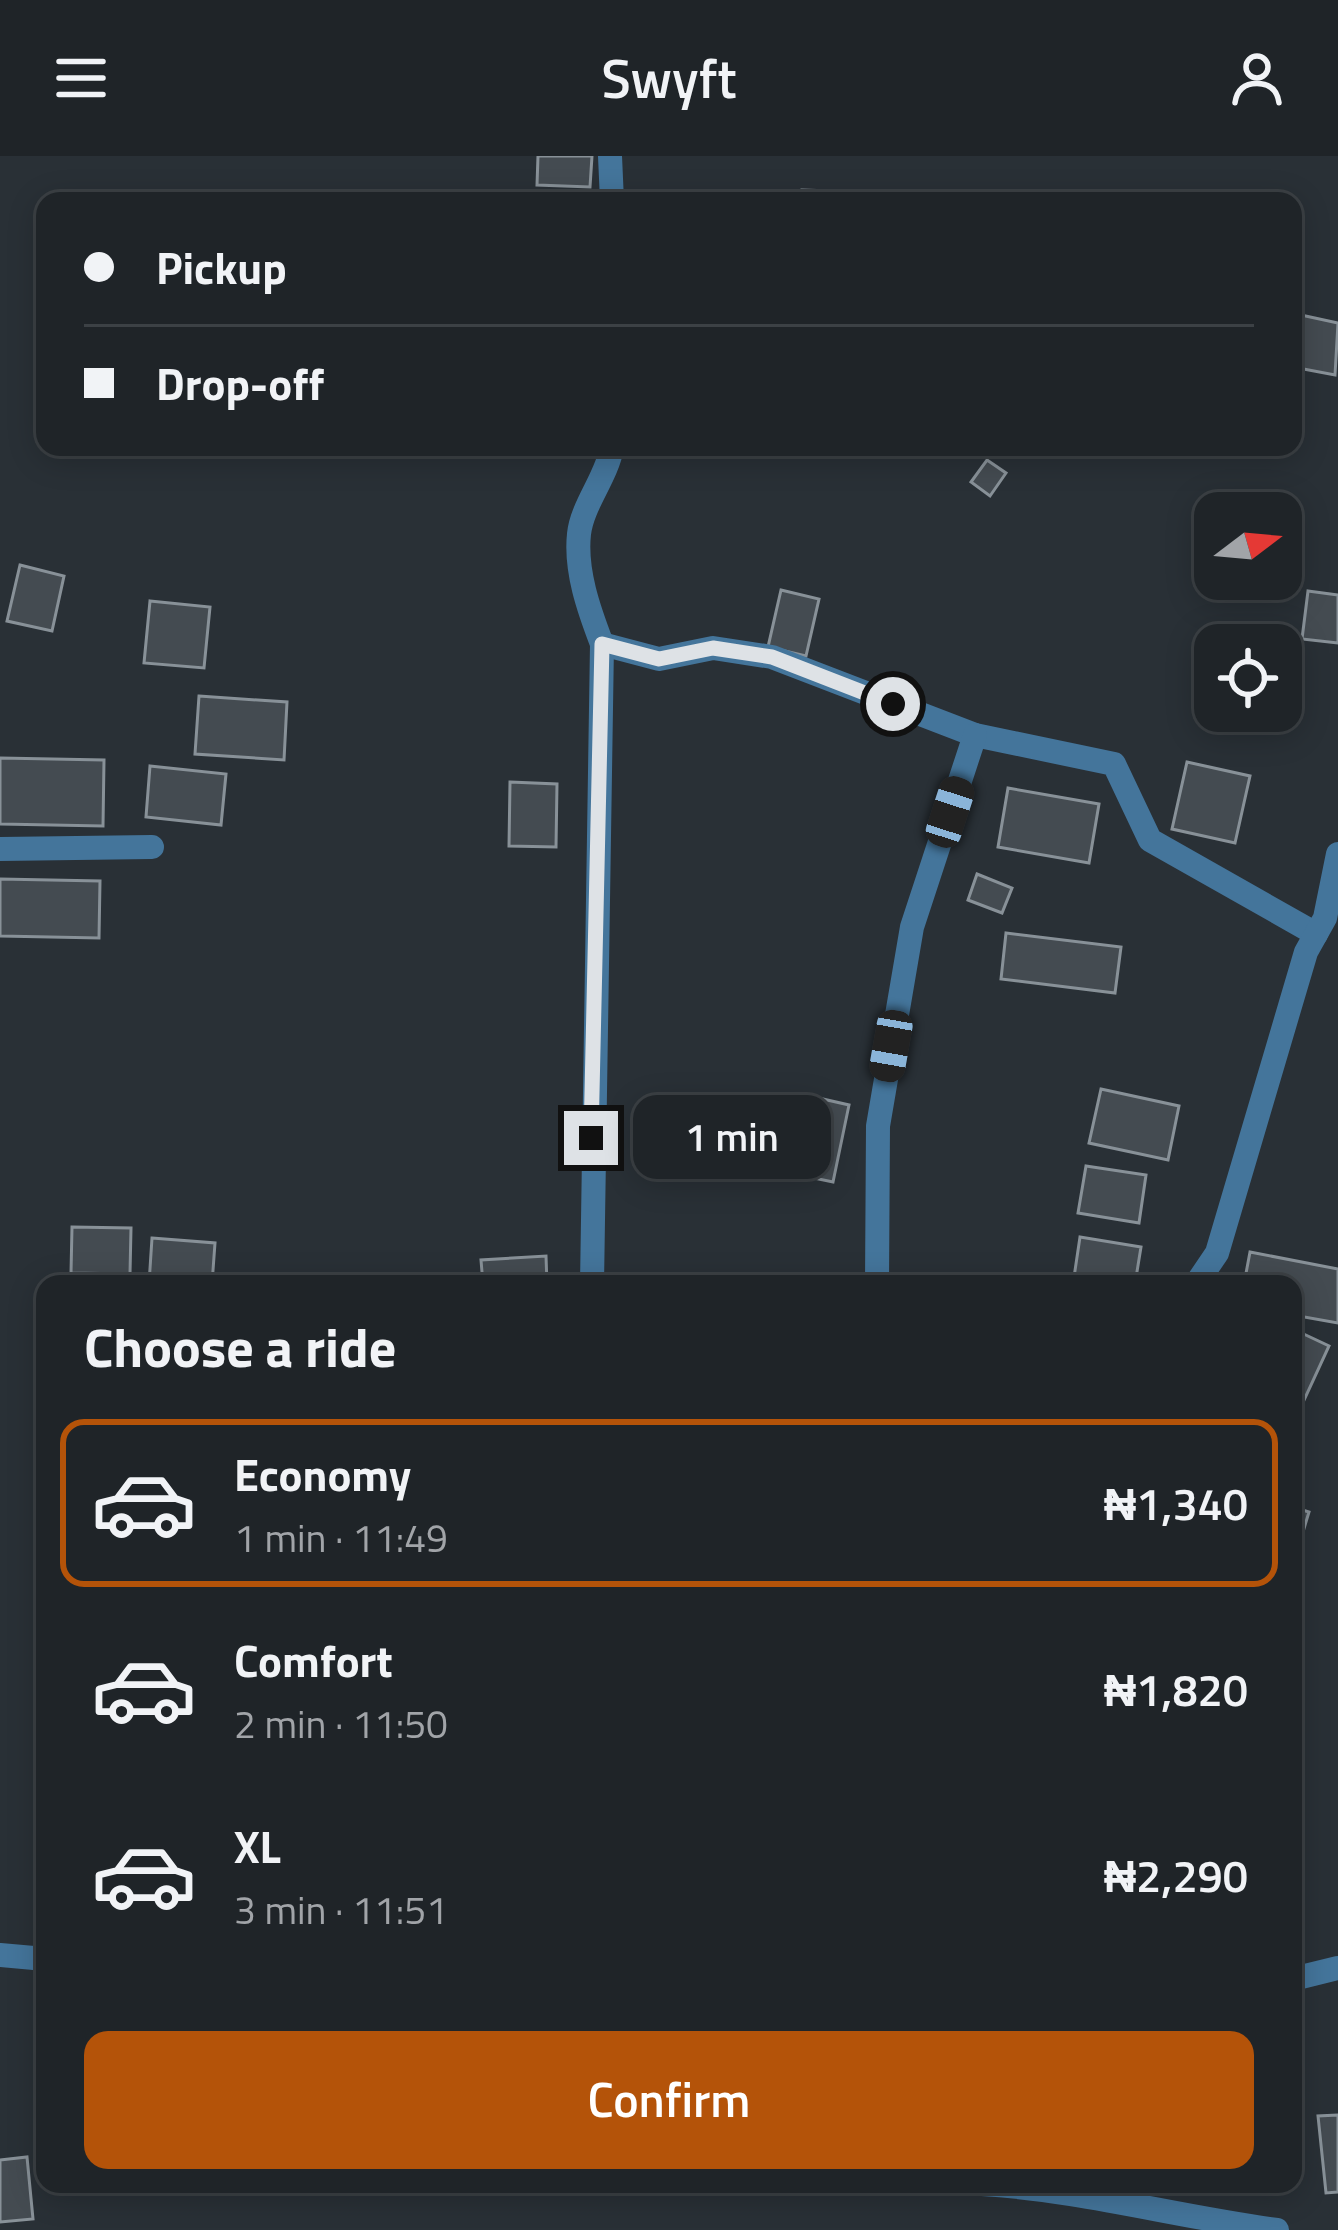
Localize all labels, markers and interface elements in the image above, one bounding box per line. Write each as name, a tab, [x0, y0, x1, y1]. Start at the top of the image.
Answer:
text: Swyft	[602, 37, 736, 119]
icon: menu	[48, 45, 114, 111]
icon: person	[1224, 45, 1290, 111]
text: Pickup	[156, 233, 287, 301]
text: Drop-off	[156, 349, 324, 417]
north arrow	[1194, 492, 1302, 600]
map controls	[1194, 492, 1302, 732]
button: locate	[1194, 624, 1302, 732]
route start	[866, 677, 920, 731]
car	[922, 772, 978, 852]
car	[867, 1007, 915, 1085]
callout: 1 min	[633, 1096, 831, 1180]
text: 1 min	[685, 1107, 779, 1166]
route end	[564, 1111, 618, 1165]
text: Choose a ride	[84, 1306, 396, 1388]
text: Economy	[234, 1440, 411, 1508]
icon: car	[90, 1449, 198, 1557]
text: ₦1,340	[1104, 1469, 1248, 1537]
text: 1 min · 11:49	[234, 1508, 448, 1567]
text: Comfort	[234, 1626, 393, 1694]
icon: car	[90, 1635, 198, 1743]
text: ₦1,820	[1104, 1655, 1248, 1723]
text: 2 min · 11:50	[234, 1694, 448, 1753]
text: XL	[234, 1812, 281, 1880]
icon: car	[90, 1821, 198, 1929]
text: ₦2,290	[1104, 1841, 1248, 1909]
text: 3 min · 11:51	[234, 1880, 448, 1939]
button: Confirm	[84, 2031, 1254, 2169]

